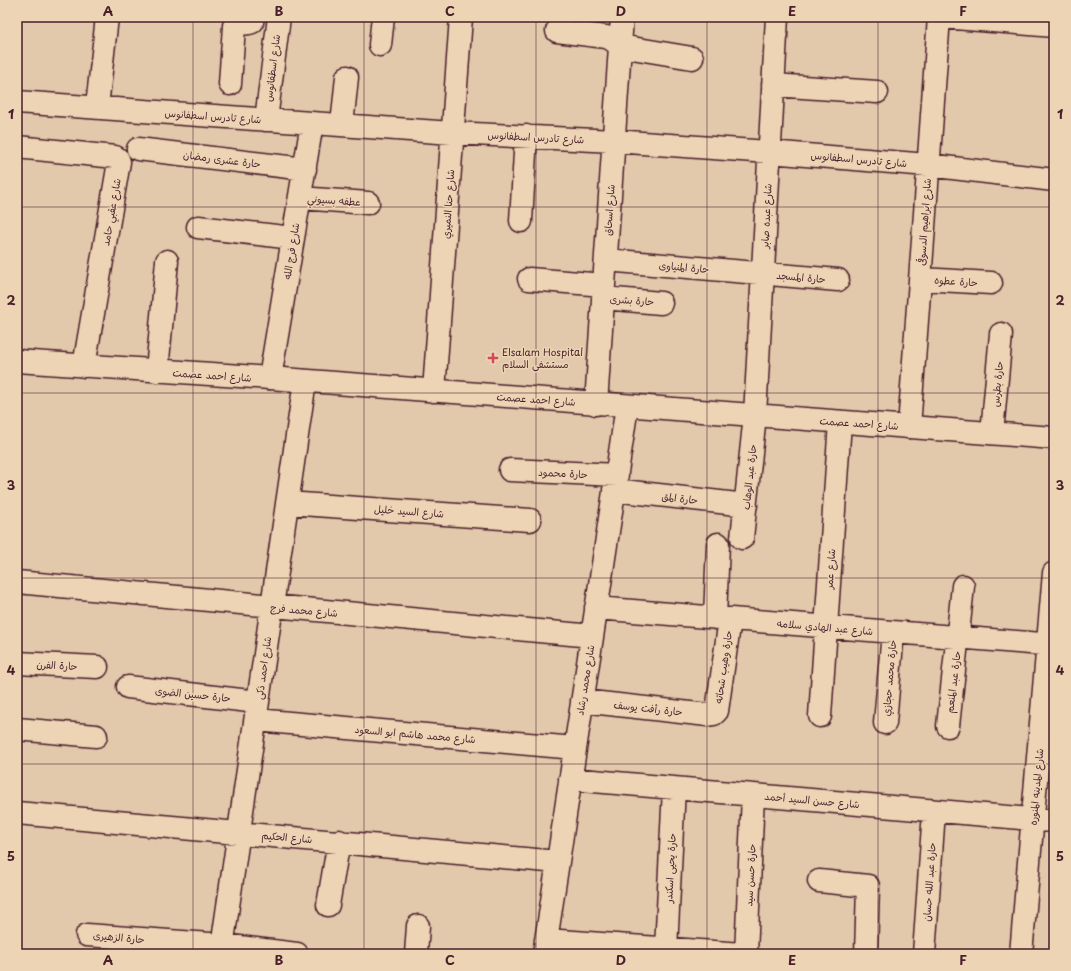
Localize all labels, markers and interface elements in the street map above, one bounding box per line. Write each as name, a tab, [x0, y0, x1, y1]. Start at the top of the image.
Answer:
text: A	[103, 1, 113, 20]
text: B	[275, 1, 284, 20]
text: C	[445, 1, 455, 20]
text: D	[616, 1, 626, 20]
text: E	[788, 1, 796, 20]
text: F	[959, 1, 967, 20]
street label: شارع اسطفانوس	[260, 33, 284, 103]
text: 1	[8, 104, 14, 123]
text: 1	[1057, 104, 1063, 123]
street label: شارع تادرس اسطفانوس	[164, 105, 262, 127]
street label: شارع تادرس اسطفانوس	[487, 126, 585, 148]
street label: حارة عشرى رمضان	[182, 146, 262, 171]
street label: شارع تادرس اسطفانوس	[810, 147, 908, 171]
street label: شارع حنا النميري	[438, 169, 459, 239]
street label: شارع عقبي حامد	[97, 177, 127, 247]
street label: شارع ابراهيم الدسوقى	[913, 177, 935, 266]
street label: شارع اسحاق	[599, 183, 619, 236]
street label: شارع عبده صابر	[756, 183, 776, 250]
street label: عطفه بسيوني	[307, 190, 361, 212]
street label: شارع فرج الله	[279, 221, 303, 281]
street label: حارة المنياوى	[658, 257, 710, 276]
street label: حارة المسجد	[776, 267, 827, 286]
street label: حارة عطوه	[934, 271, 978, 291]
text: 2	[6, 290, 16, 309]
street label: حارة بشرى	[609, 290, 655, 309]
text: 2	[1055, 290, 1065, 309]
place label: Elsalam Hospital مستشفى السلام	[502, 344, 583, 372]
marker: Elsalam Hospital مستشفى السلام	[487, 352, 499, 364]
street label: حارة بطرس	[987, 360, 1006, 408]
street label: شارع احمد عصمت	[172, 364, 252, 386]
street label: شارع احمد عصمت	[496, 388, 576, 410]
street label: شارع احمد عصمت	[819, 412, 899, 434]
street label: حارة عبد الوهاب	[738, 443, 759, 511]
street label: حارة محمود	[538, 464, 588, 481]
text: 3	[7, 475, 16, 494]
text: 3	[1056, 475, 1065, 494]
street label: حارة المق	[661, 488, 699, 507]
street label: شارع السيد خليل	[374, 501, 445, 521]
street label: شارع عمر	[821, 548, 839, 591]
street label: شارع محمد فرج	[270, 599, 339, 621]
street label: شارع عبد الهادي سلامه	[776, 615, 874, 640]
street label: حارة وهيب شحاته	[710, 629, 735, 704]
street label: شارع احمد ذكى	[251, 635, 275, 701]
street label: حارة محمد حجازي	[878, 639, 901, 717]
street label: شارع محمد رشاد	[572, 643, 599, 716]
street label: حارة عبد المنعم	[941, 650, 965, 714]
street label: حارة الفرن	[36, 656, 78, 673]
text: 4	[7, 660, 16, 679]
text: 4	[1056, 660, 1065, 679]
street label: حارة حسين الضوى	[154, 682, 232, 705]
street label: حارة رأفت يوسف	[613, 696, 683, 719]
street label: شارع محمد هاشم ابو السعود	[354, 721, 476, 747]
street label: شارع المدينه المنوره	[1025, 748, 1047, 826]
street label: شارع حسن السيد أحمد	[764, 788, 861, 812]
street label: شارع الحكيم	[261, 827, 313, 847]
street label: حارة يحيى اسكندر	[660, 832, 680, 904]
street label: حارة عبد الله حسان	[918, 842, 939, 922]
street label: حارة حسن سيد	[740, 843, 759, 907]
text: 5	[7, 846, 15, 865]
text: 5	[1056, 846, 1064, 865]
street label: حارة الزهيرى	[93, 927, 146, 946]
text: A	[103, 950, 113, 969]
text: B	[275, 950, 284, 969]
text: C	[445, 950, 455, 969]
text: D	[616, 950, 626, 969]
text: E	[788, 950, 796, 969]
text: F	[959, 950, 967, 969]

